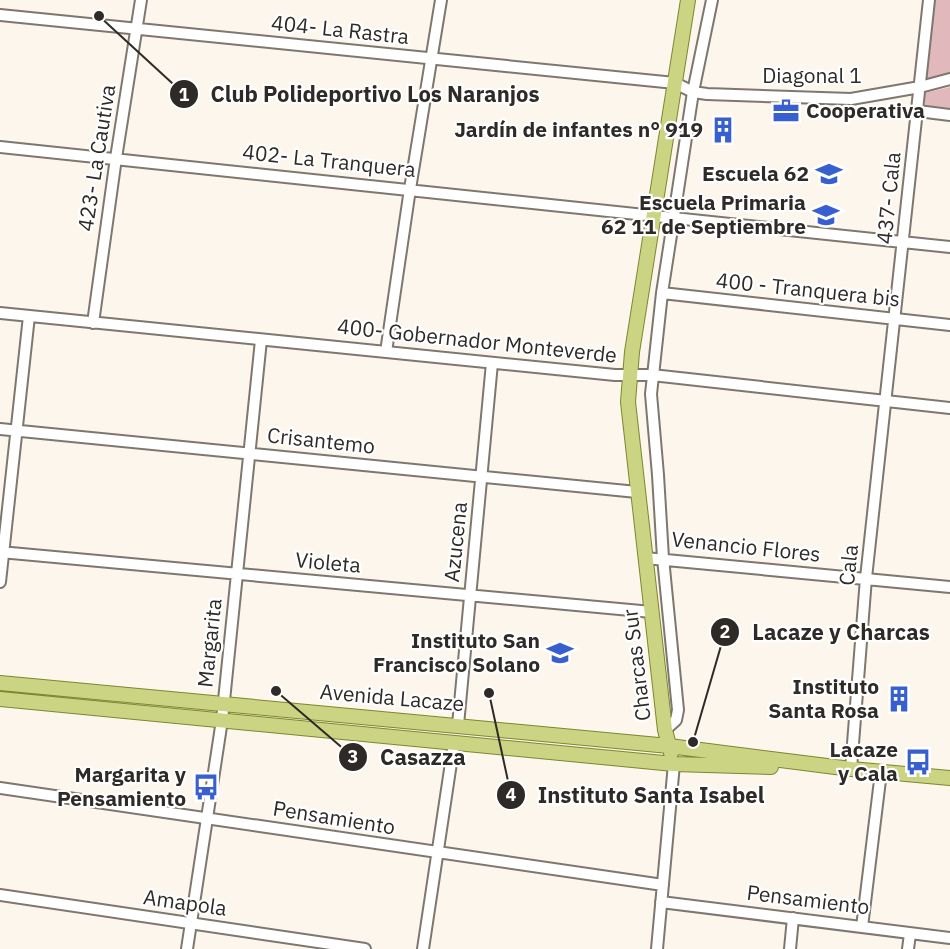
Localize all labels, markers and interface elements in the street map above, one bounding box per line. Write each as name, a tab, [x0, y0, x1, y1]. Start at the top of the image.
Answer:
street label: 404- La Rastra	[270, 8, 410, 50]
street label: Diagonal 1	[762, 61, 862, 89]
callout: Club Polideportivo Los Naranjos	[169, 74, 552, 114]
text: Club Polideportivo Los Naranjos	[210, 79, 540, 108]
street label: 423- La Cautiva	[71, 83, 121, 233]
text: 1	[179, 83, 190, 106]
office icon: Cooperativa	[771, 96, 801, 126]
place label: Cooperativa	[806, 96, 925, 124]
place label: Jardín de infantes n° 919	[454, 115, 703, 143]
building icon: Jardín de infantes n° 919	[708, 115, 738, 145]
street label: 402- La Tranquera	[241, 137, 417, 183]
street label: 437- Cala	[869, 151, 907, 245]
place label: Escuela 62	[702, 159, 809, 187]
school or university icon: Escuela 62	[814, 159, 844, 189]
place label: Escuela Primaria 62 11 de Septiembre	[601, 188, 806, 240]
school or university icon: Escuela Primaria 62 11 de Septiembre	[811, 200, 841, 230]
street label: 400 - Tranquera bis	[715, 265, 902, 313]
street label: 400- Gobernador Monteverde	[336, 311, 618, 369]
street label: Crisantemo	[266, 420, 376, 460]
street label: Azucena	[437, 500, 473, 583]
street label: Venancio Flores	[670, 524, 822, 568]
street label: Cala	[832, 543, 864, 587]
street label: Violeta	[294, 545, 362, 579]
street label: Margarita	[190, 597, 228, 689]
street label: Charcas Sur	[615, 607, 657, 723]
callout: Lacaze y Charcas	[710, 612, 942, 652]
text: Lacaze y Charcas	[752, 617, 930, 646]
text: 2	[720, 620, 730, 643]
place label: Instituto San Francisco Solano	[373, 626, 540, 678]
school or university icon: Instituto San Francisco Solano	[545, 638, 575, 668]
place label: Instituto Santa Rosa	[768, 672, 879, 724]
street label: Avenida Lacaze	[319, 677, 465, 717]
building icon: Instituto Santa Rosa	[884, 684, 914, 714]
place label: Lacaze y Cala	[830, 735, 898, 787]
callout: Casazza	[338, 737, 478, 777]
text: Casazza	[380, 742, 466, 771]
text: 3	[348, 745, 358, 768]
bus stop icon: Lacaze y Cala	[903, 747, 933, 777]
place label: Margarita y Pensamiento	[57, 760, 187, 812]
bus stop icon: Margarita y Pensamiento	[191, 772, 221, 802]
callout: Instituto Santa Isabel	[496, 775, 776, 815]
text: Instituto Santa Isabel	[538, 780, 765, 809]
text: 4	[506, 783, 517, 806]
street label: Pensamiento	[271, 794, 397, 840]
street label: Pensamiento	[745, 878, 871, 920]
street label: Amapola	[142, 882, 229, 922]

